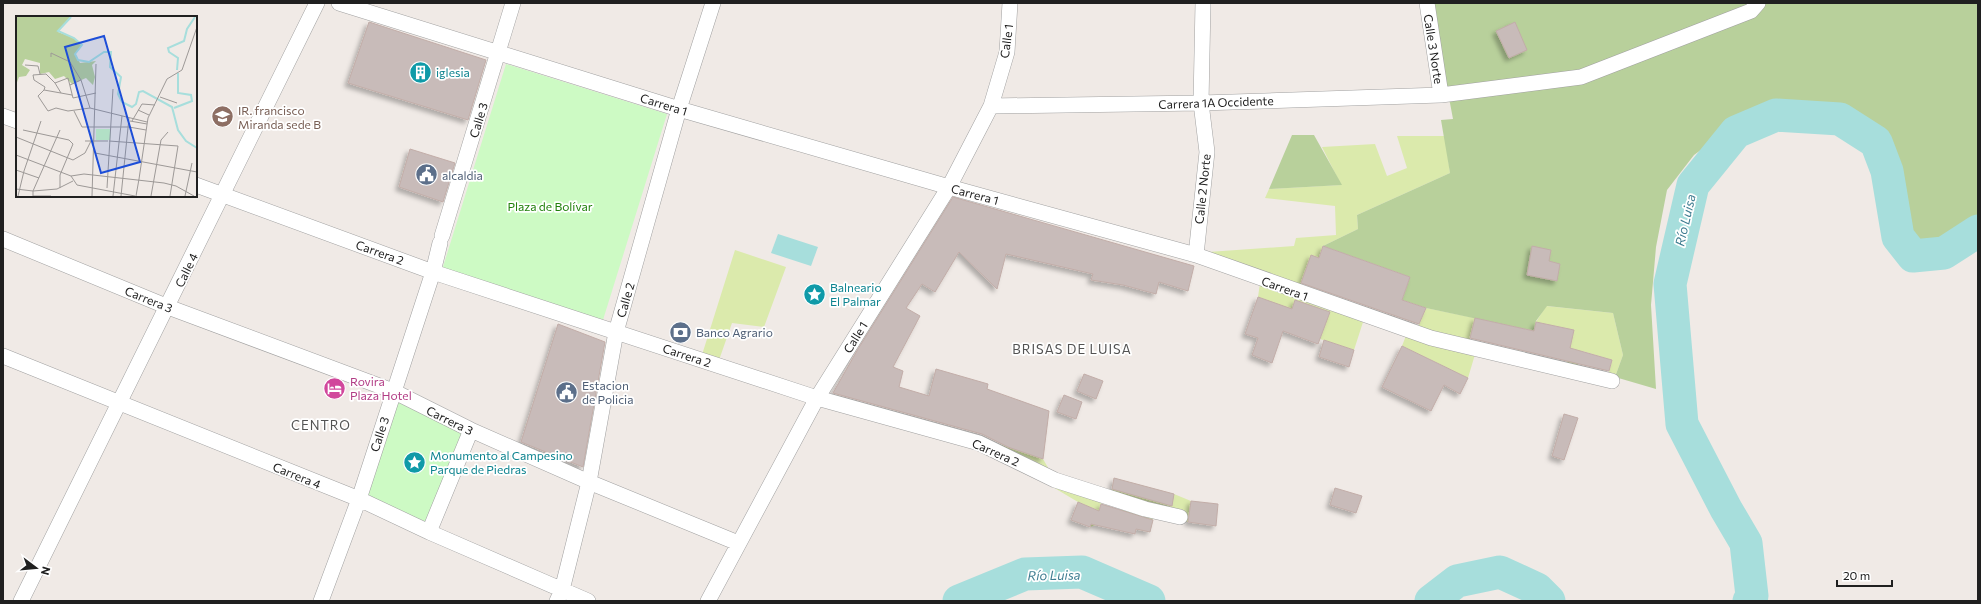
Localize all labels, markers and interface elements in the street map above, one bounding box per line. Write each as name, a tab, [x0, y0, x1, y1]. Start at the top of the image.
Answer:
street label: Calle 3 Norte	[1422, 13, 1446, 85]
inset map	[16, 16, 197, 197]
street label: Calle 1	[997, 23, 1015, 59]
building icon: iglesia	[407, 59, 433, 85]
place label: iglesia	[436, 65, 470, 79]
street label: Carrera 1	[639, 90, 689, 118]
street label: Carrera 1A Occidente	[1158, 93, 1274, 111]
street label: Calle 3	[466, 101, 490, 139]
place label: IR. francisco Miranda sede B	[238, 103, 321, 131]
school or university icon: IR. francisco Miranda sede B	[209, 104, 235, 130]
street label: Calle 2 Norte	[1191, 153, 1213, 225]
public building icon: alcaldia	[414, 162, 440, 188]
place label: alcaldia	[442, 168, 483, 182]
street label: Carrera 1	[950, 181, 1000, 207]
water label: Río Luisa	[1671, 192, 1699, 248]
park label: Plaza de Bolívar	[507, 199, 593, 213]
street label: Carrera 2	[354, 237, 406, 267]
street label: Calle 4	[172, 251, 200, 289]
street label: Carrera 1	[1260, 273, 1310, 303]
street label: Calle 2	[613, 280, 637, 319]
place label: Balneario El Palmar	[830, 280, 882, 308]
place icon: Balneario El Palmar	[802, 281, 828, 307]
street label: Carrera 3	[123, 283, 175, 315]
bank icon: Banco Agrario	[667, 319, 693, 345]
street label: Calle 1	[840, 319, 870, 355]
place label: Banco Agrario	[696, 325, 773, 339]
street label: Carrera 2	[661, 341, 713, 370]
district label: BRISAS DE LUISA	[1012, 341, 1132, 357]
place label: Rovira Plaza Hotel	[350, 374, 412, 402]
hotel icon: Rovira Plaza Hotel	[322, 375, 348, 401]
place label: Estacion de Policia	[582, 378, 633, 406]
public building icon: Estacion de Policia	[553, 379, 579, 405]
street label: Carrera 3	[424, 403, 476, 437]
street label: Calle 3	[367, 415, 391, 453]
district label: CENTRO	[291, 417, 351, 433]
street label: Carrera 2	[970, 435, 1022, 469]
place label: Monumento al Campesino Parque de Piedras	[430, 448, 573, 476]
place icon: Monumento al Campesino Parque de Piedras	[402, 449, 428, 475]
street label: Carrera 4	[271, 459, 323, 491]
north arrow	[16, 548, 56, 588]
scale bar	[1837, 562, 1892, 588]
text: N	[39, 565, 53, 577]
water label: Río Luisa	[1027, 567, 1081, 583]
text: 20 m	[1843, 568, 1870, 582]

